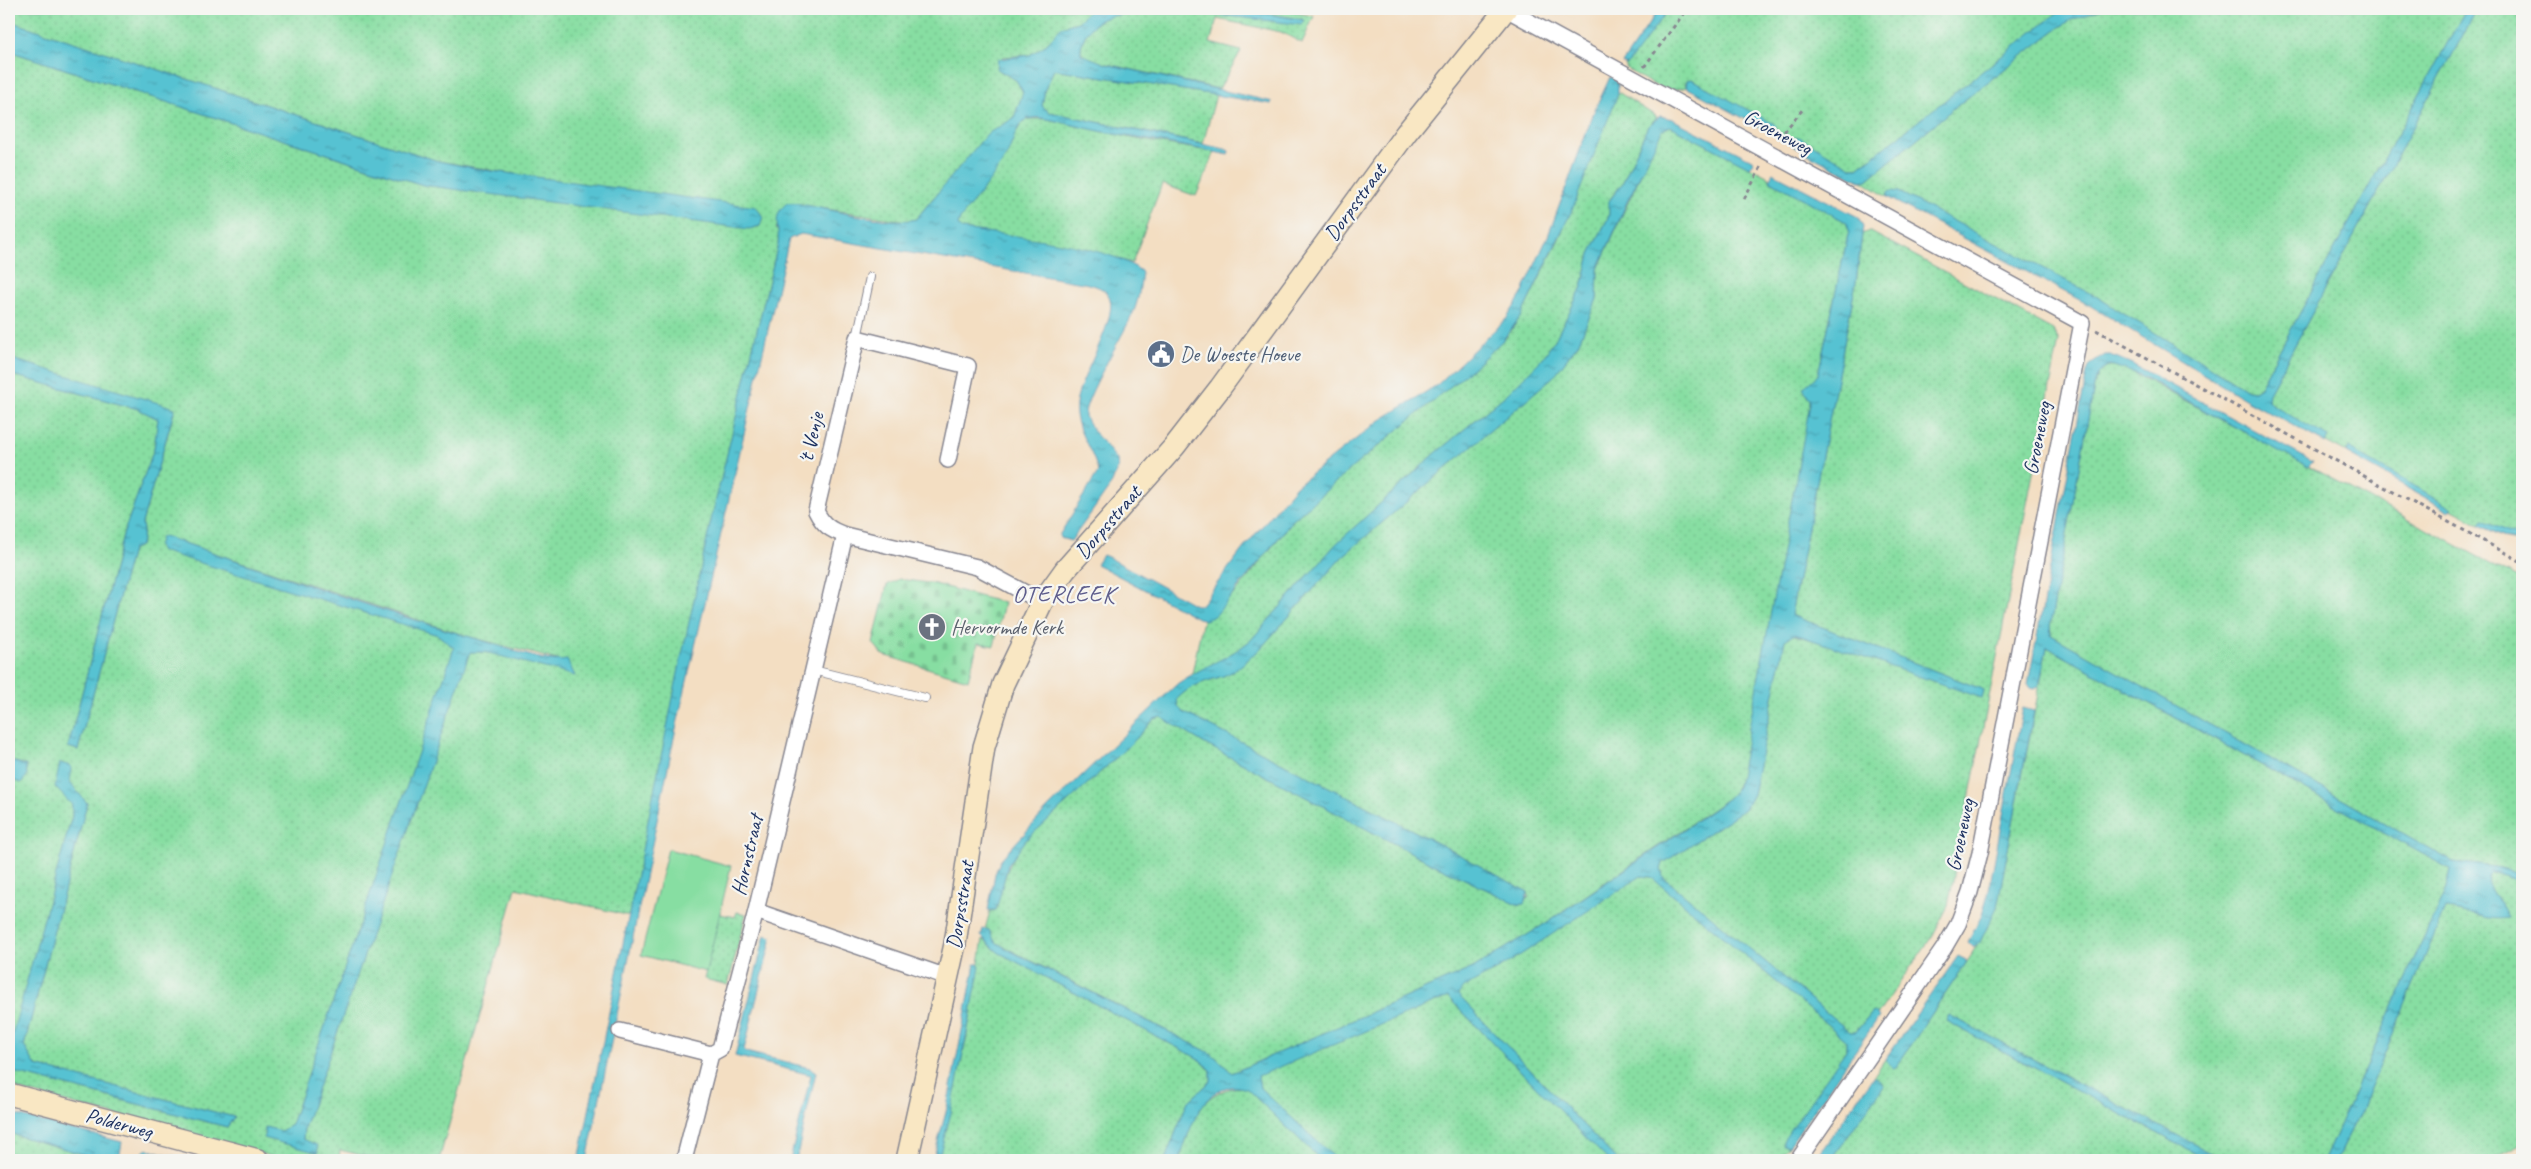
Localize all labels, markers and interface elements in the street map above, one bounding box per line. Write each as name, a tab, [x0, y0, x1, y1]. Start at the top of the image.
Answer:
street label: Groeneweg	[1739, 103, 1818, 161]
street label: Dorpsstraat	[1318, 157, 1393, 245]
public building icon: De Woeste Hoeve	[1146, 339, 1176, 369]
place label: De Woeste Hoeve	[1180, 341, 1302, 367]
street label: Groeneweg	[2017, 398, 2057, 477]
street label: 't Venje	[793, 409, 830, 466]
street label: Dorpsstraat	[1069, 478, 1148, 564]
district label: OTERLEEK	[1013, 579, 1119, 609]
church icon: Hervormde Kerk	[917, 612, 947, 642]
place label: Hervormde Kerk	[951, 614, 1065, 640]
street label: Groeneweg	[1940, 795, 1981, 874]
street label: Hornstraat	[725, 809, 770, 898]
street label: Dorpsstraat	[940, 857, 980, 951]
street label: Polderweg	[83, 1102, 157, 1145]

